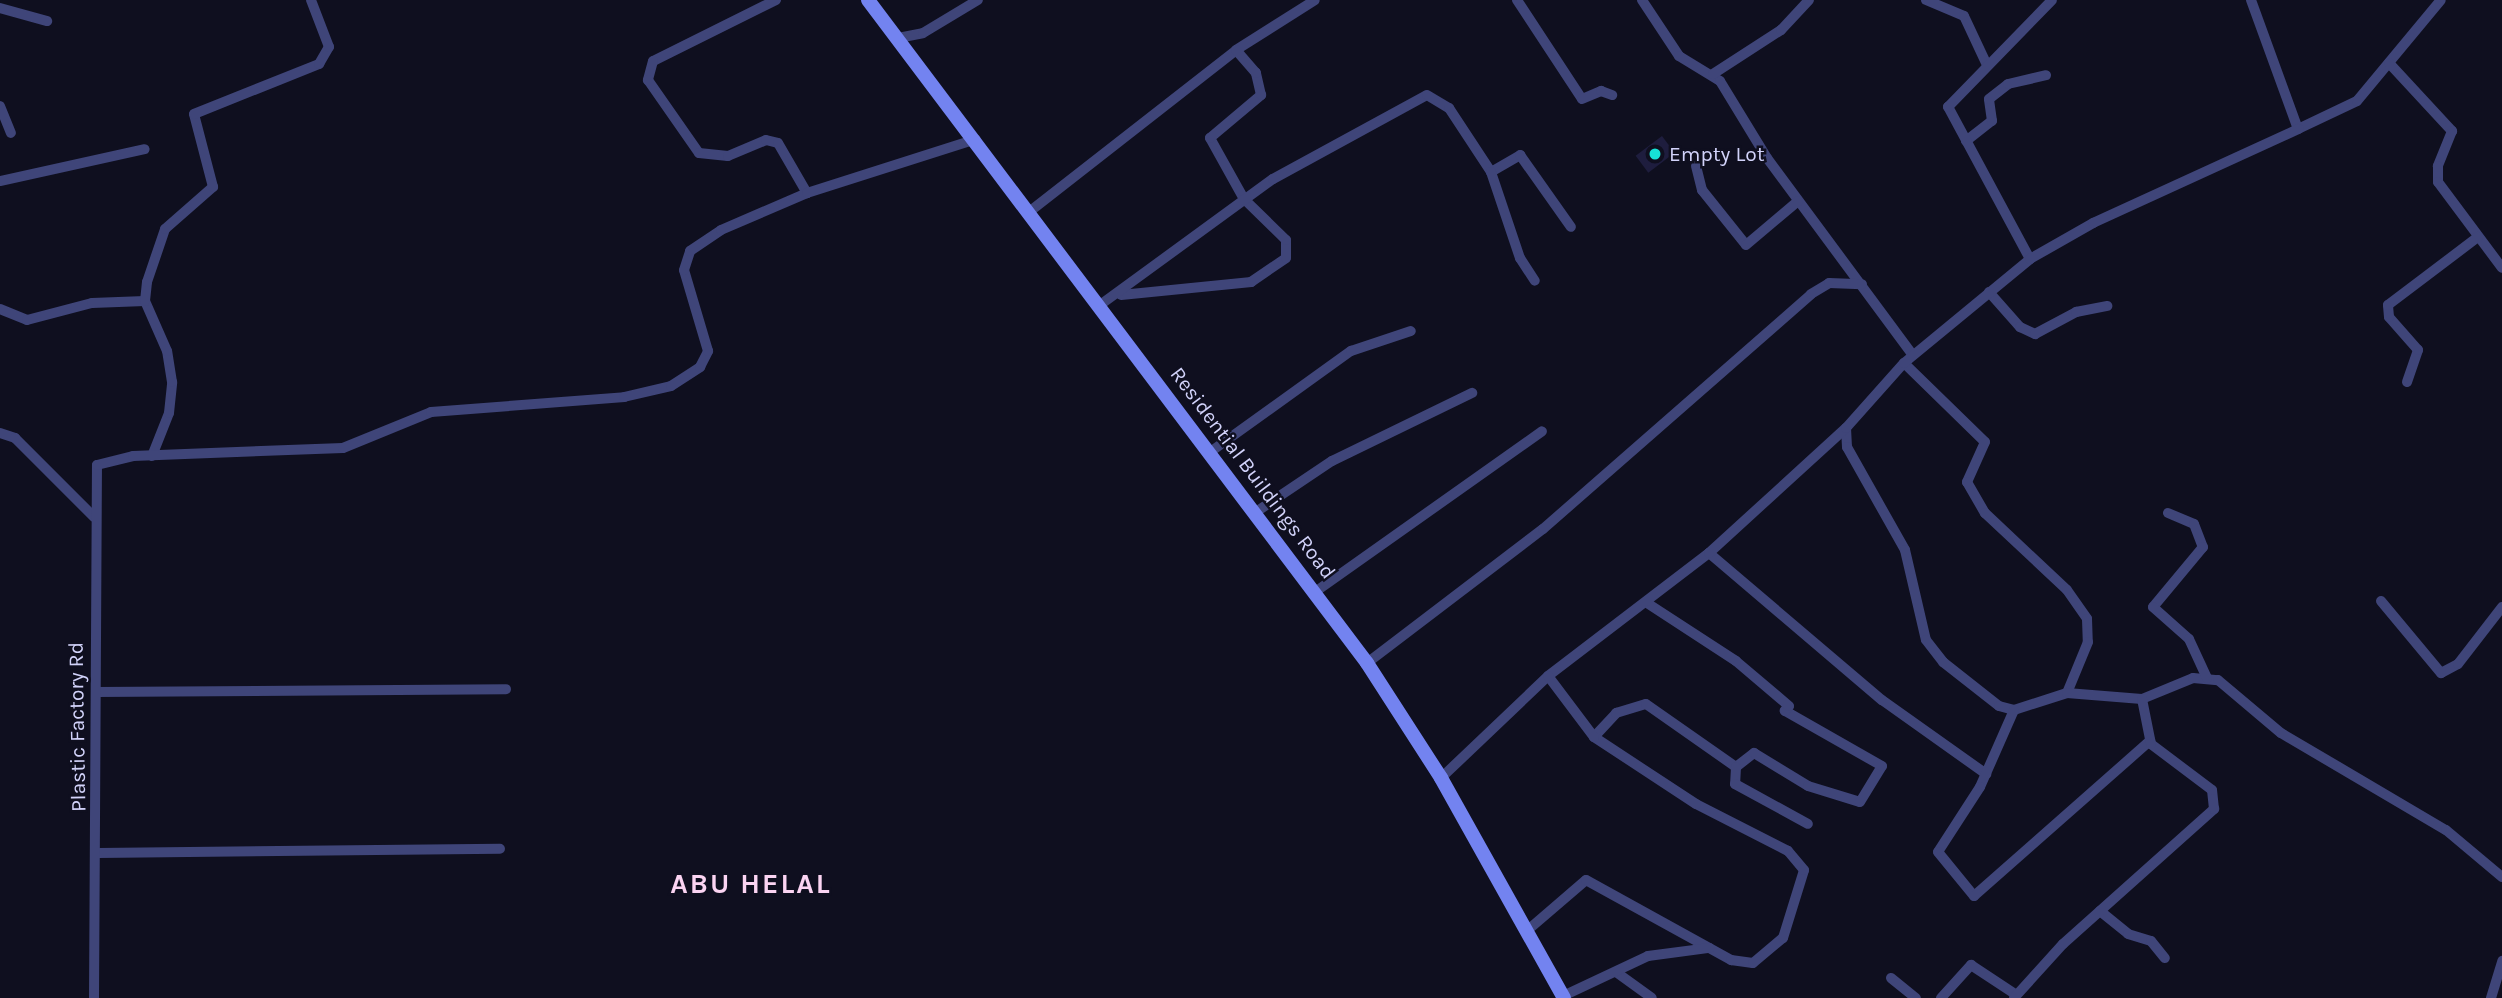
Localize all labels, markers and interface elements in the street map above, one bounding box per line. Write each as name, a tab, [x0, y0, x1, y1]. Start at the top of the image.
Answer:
place label: Empty Lot	[1669, 141, 1765, 167]
marker: Empty Lot	[1647, 146, 1663, 162]
street label: Residential Buildings Road	[1165, 362, 1341, 584]
street label: Plastic Factory Rd	[63, 642, 91, 812]
district label: ABU HELAL	[671, 867, 831, 901]

